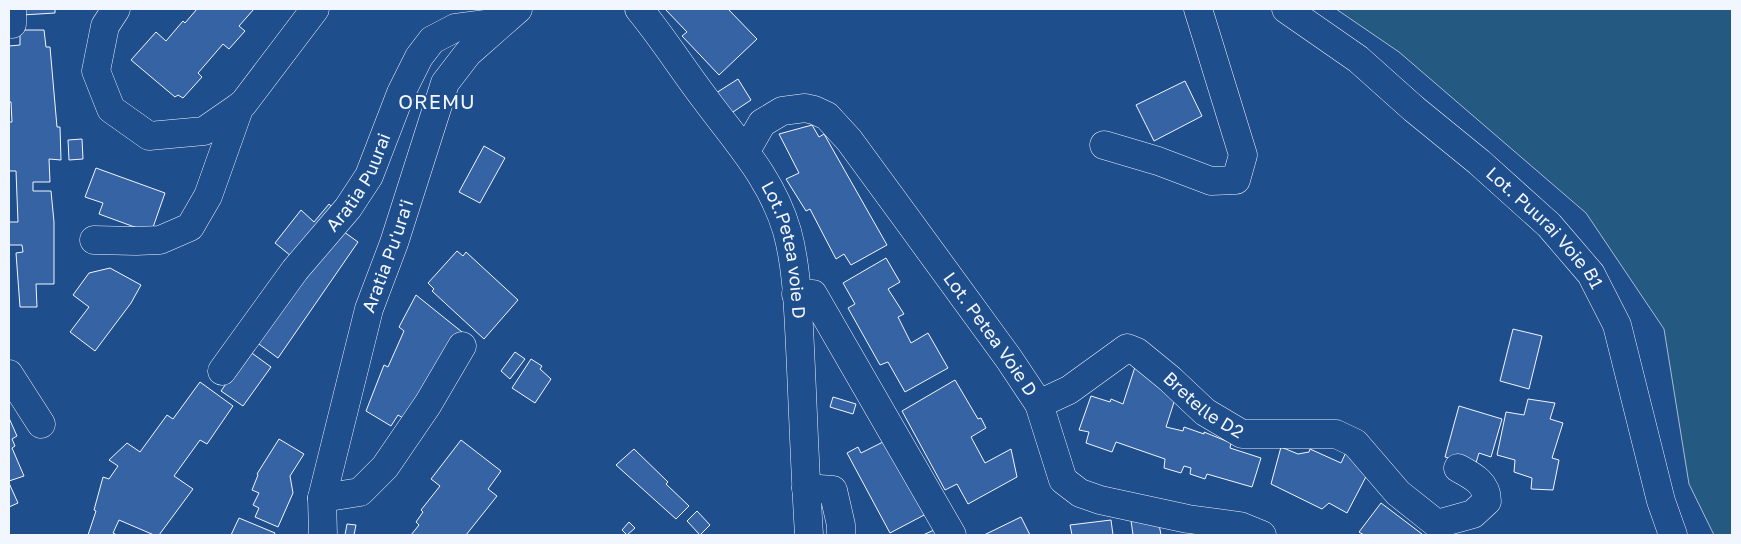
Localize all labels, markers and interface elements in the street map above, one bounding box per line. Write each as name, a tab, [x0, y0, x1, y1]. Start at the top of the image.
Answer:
district label: OREMU	[398, 89, 476, 113]
street label: Aratia Puurai	[321, 130, 395, 236]
street label: Lot. Puurai Voie B1	[1482, 162, 1609, 292]
street label: Lot.Petea voie D	[757, 177, 811, 319]
street label: Aratia Pu'ura'i	[357, 196, 417, 316]
street label: Lot. Petea Voie D	[939, 267, 1043, 400]
street label: Bretelle D2	[1159, 367, 1248, 443]

